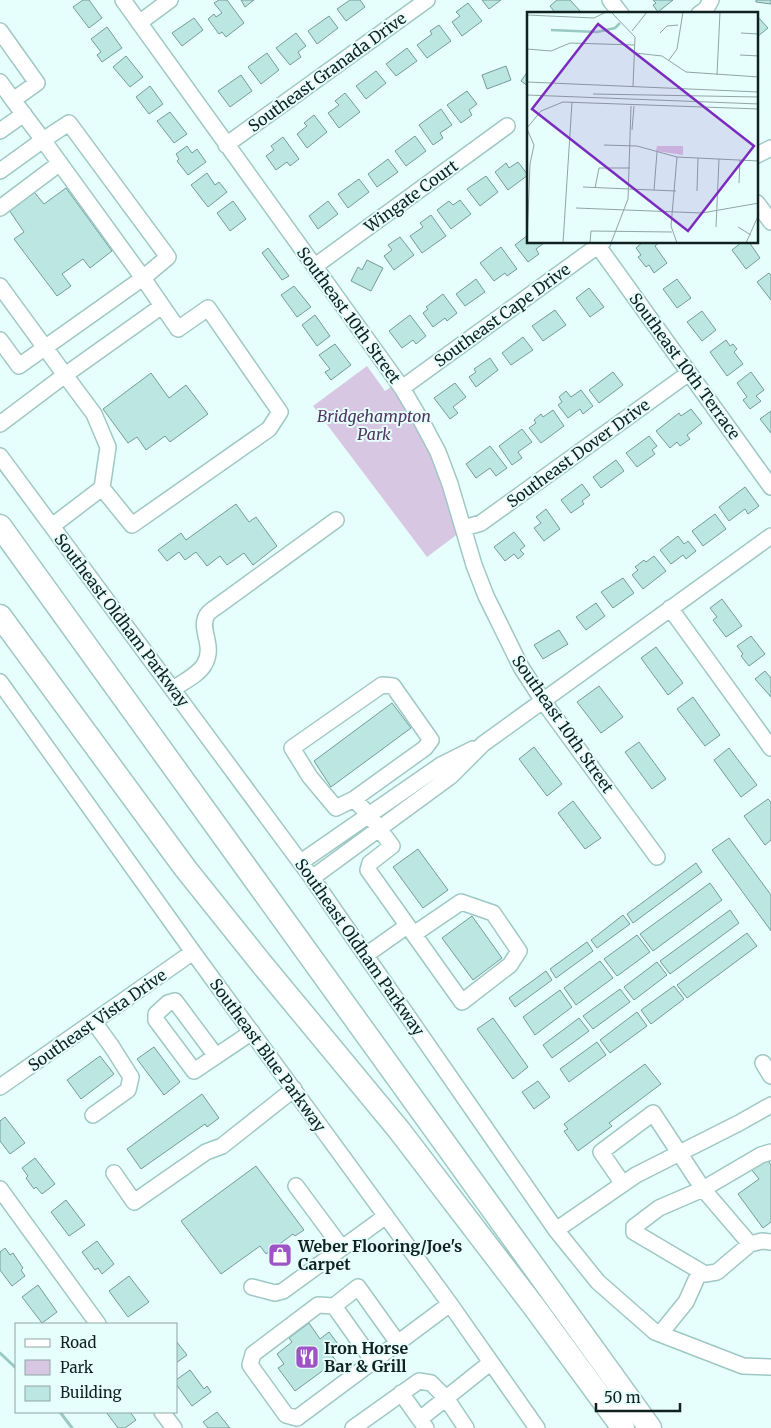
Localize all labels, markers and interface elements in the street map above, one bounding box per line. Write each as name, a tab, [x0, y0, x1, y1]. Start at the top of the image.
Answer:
street label: Southeast Granada Drive	[244, 8, 410, 136]
inset map	[527, 12, 758, 244]
street label: Wingate Court	[360, 155, 462, 237]
street label: Southeast 10th Street	[293, 243, 406, 388]
street label: Southeast Cape Drive	[430, 259, 574, 371]
street label: Southeast 10th Terrace	[625, 289, 745, 443]
street label: Southeast Dover Drive	[503, 394, 653, 512]
park label: Bridgehampton Park	[317, 406, 431, 444]
street label: Southeast Oldham Parkway	[50, 529, 194, 711]
street label: Southeast 10th Street	[508, 651, 619, 797]
street label: Southeast Oldham Parkway	[291, 855, 429, 1040]
street label: Southeast Vista Drive	[24, 965, 170, 1075]
street label: Southeast Blue Parkway	[206, 974, 331, 1136]
place label: Weber Flooring/Joe's Carpet	[297, 1236, 462, 1274]
shop icon: Weber Flooring/Joe's Carpet	[267, 1242, 293, 1268]
legend	[15, 1323, 178, 1413]
text: Road	[60, 1333, 96, 1352]
place label: Iron Horse Bar & Grill	[324, 1338, 408, 1376]
restaurant icon: Iron Horse Bar & Grill	[294, 1344, 320, 1370]
text: Park	[60, 1358, 94, 1377]
scale bar	[596, 1380, 680, 1412]
text: Building	[60, 1383, 122, 1402]
text: 50 m	[604, 1388, 641, 1407]

